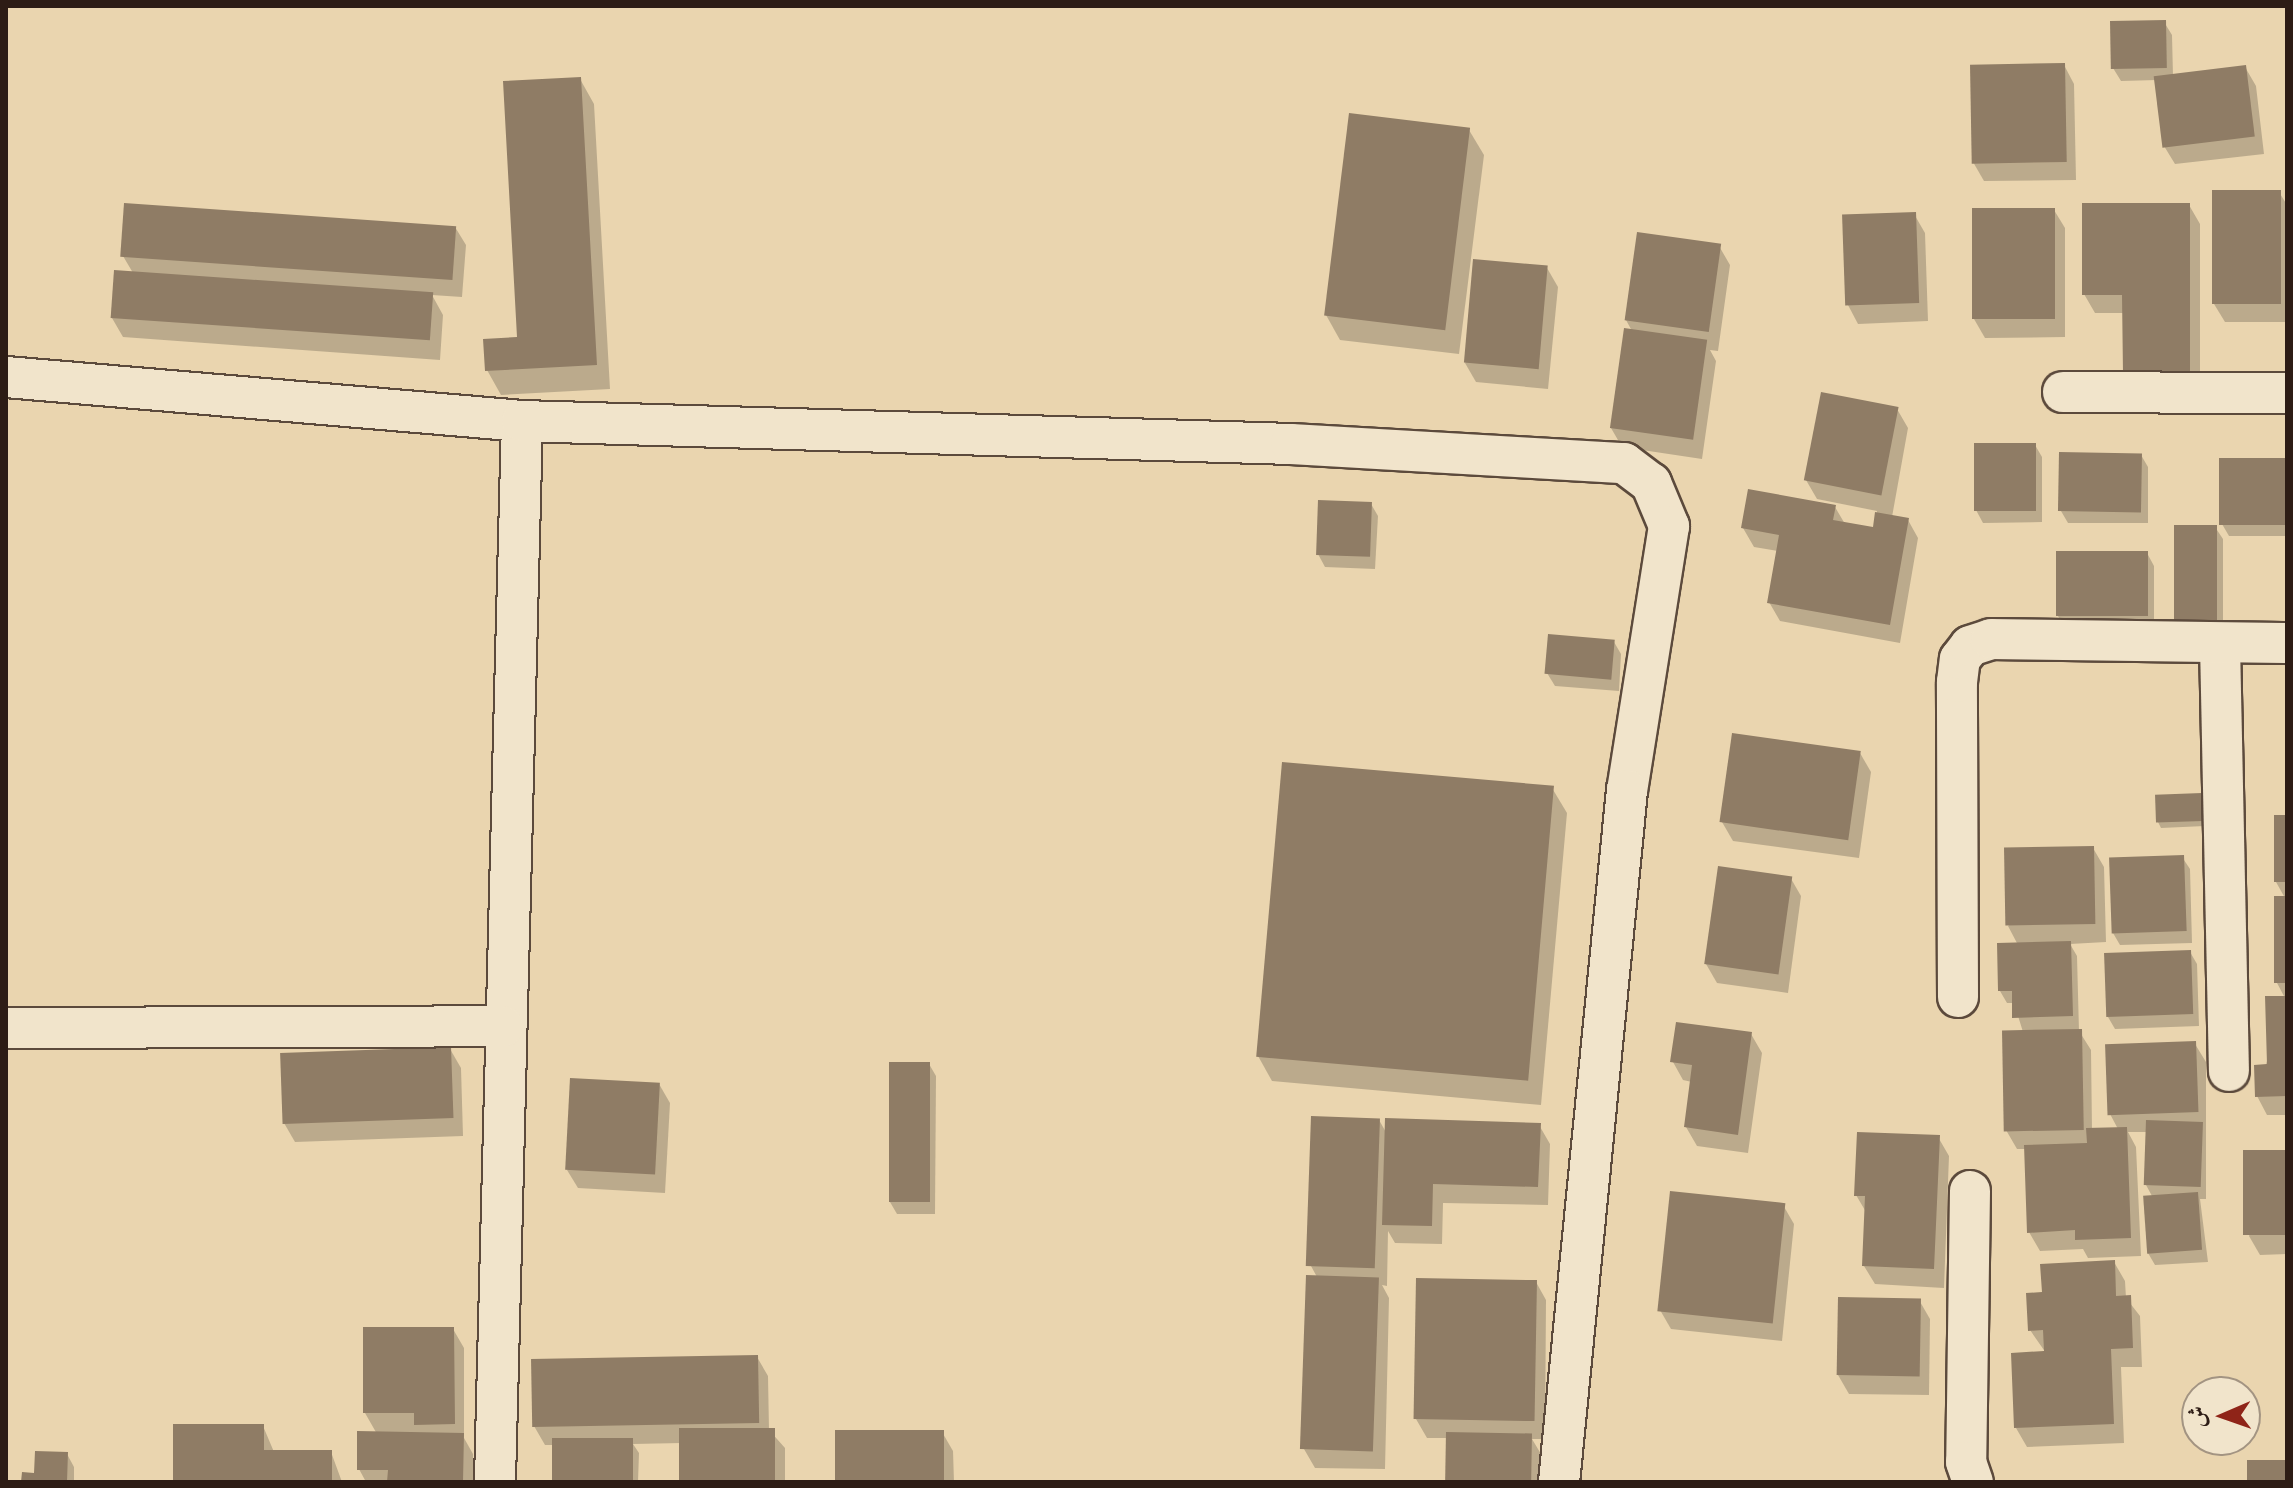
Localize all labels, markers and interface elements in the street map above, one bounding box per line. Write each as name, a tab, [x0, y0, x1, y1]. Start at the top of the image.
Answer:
north arrow	[2181, 1376, 2261, 1456]
text: ش	[2183, 1405, 2215, 1428]

